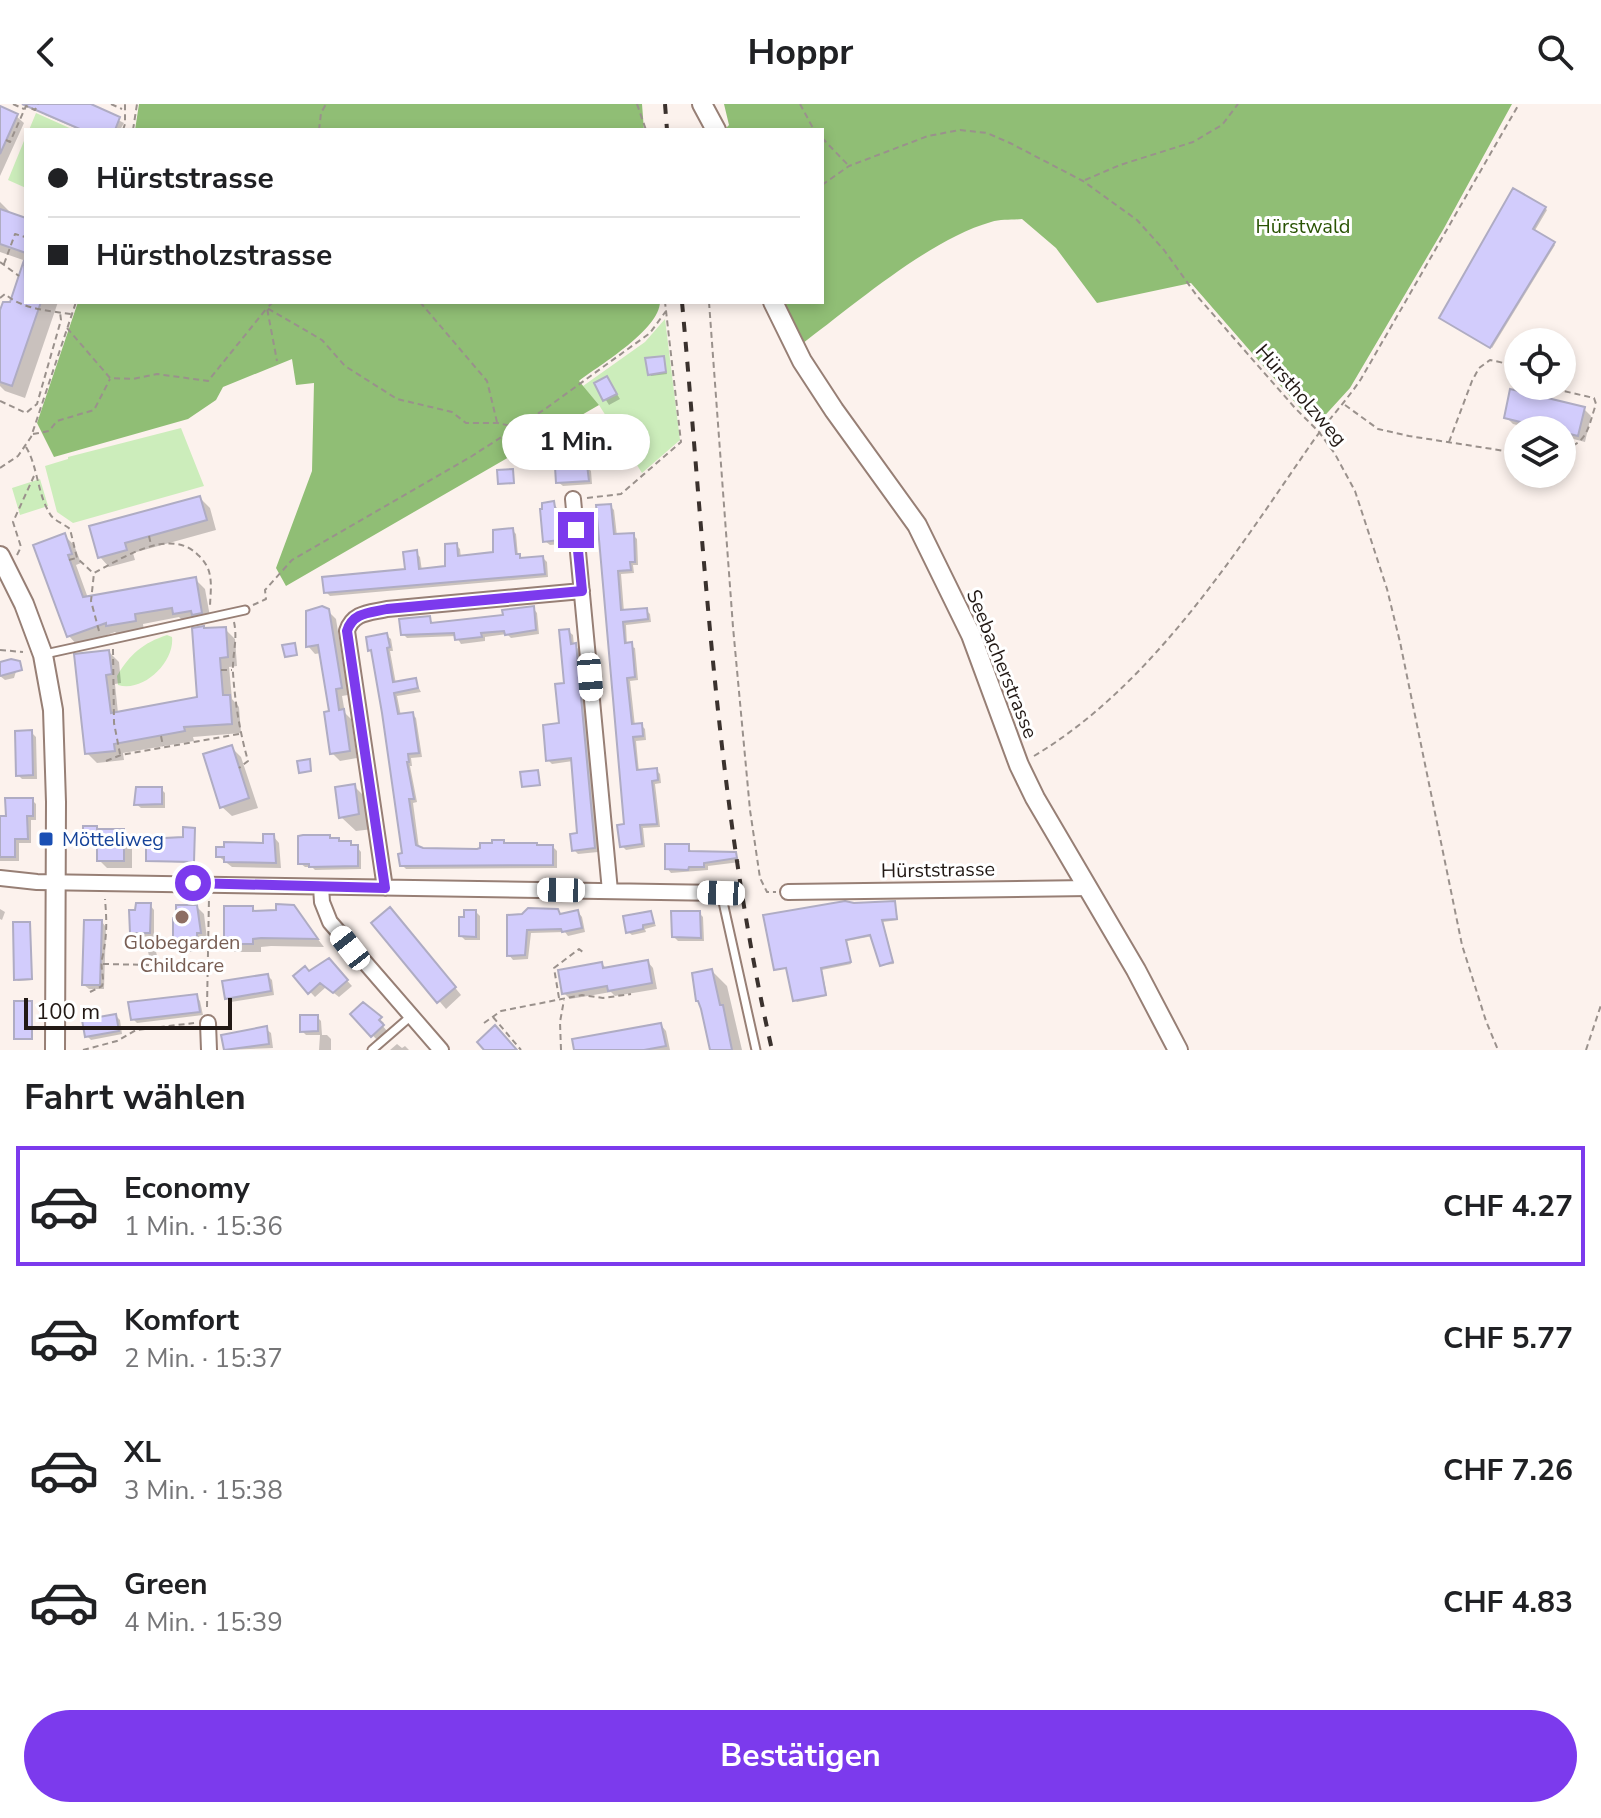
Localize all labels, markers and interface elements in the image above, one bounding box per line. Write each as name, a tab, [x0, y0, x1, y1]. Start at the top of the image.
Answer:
text: Hoppr	[748, 28, 853, 77]
icon: back	[24, 30, 68, 74]
icon: search	[1533, 30, 1577, 74]
text: Hürststrasse	[96, 158, 274, 199]
park label: Hürstwald	[1256, 213, 1350, 240]
text: Hürstholzstrasse	[96, 235, 332, 276]
map controls	[1504, 328, 1576, 488]
button: locate	[1504, 328, 1576, 400]
street label: Hürstholzweg	[1249, 338, 1353, 452]
callout: 1 Min.	[502, 414, 650, 470]
button: layers	[1504, 416, 1576, 488]
text: 1 Min.	[539, 424, 613, 459]
route end	[558, 512, 594, 548]
street label: Seebacherstrasse	[960, 586, 1044, 742]
car	[576, 652, 604, 702]
place label: Mötteliweg	[62, 826, 164, 853]
marker: Mötteliweg	[37, 830, 55, 848]
street label: Hürststrasse	[881, 856, 995, 884]
route start	[175, 865, 211, 901]
car	[537, 878, 585, 902]
car	[697, 880, 745, 906]
marker: Globegarden Childcare	[173, 908, 191, 926]
car	[326, 922, 374, 974]
place label: Globegarden Childcare	[124, 929, 240, 979]
scale bar	[24, 994, 232, 1030]
text: 100 m	[36, 997, 100, 1027]
text: Fahrt wählen	[24, 1073, 246, 1122]
text: Economy	[124, 1168, 250, 1209]
icon: car	[28, 1170, 100, 1242]
text: CHF 4.27	[1443, 1186, 1573, 1227]
text: 1 Min. · 15:36	[124, 1209, 283, 1244]
text: Komfort	[124, 1300, 239, 1341]
icon: car	[28, 1302, 100, 1374]
text: CHF 5.77	[1443, 1318, 1573, 1359]
text: 2 Min. · 15:37	[124, 1341, 283, 1376]
text: XL	[124, 1432, 161, 1473]
icon: car	[28, 1434, 100, 1506]
text: CHF 7.26	[1443, 1450, 1573, 1491]
text: 3 Min. · 15:38	[124, 1473, 283, 1508]
text: Green	[124, 1564, 208, 1605]
icon: car	[28, 1566, 100, 1638]
text: CHF 4.83	[1443, 1582, 1573, 1623]
text: 4 Min. · 15:39	[124, 1605, 283, 1640]
button: Bestätigen	[24, 1710, 1577, 1802]

